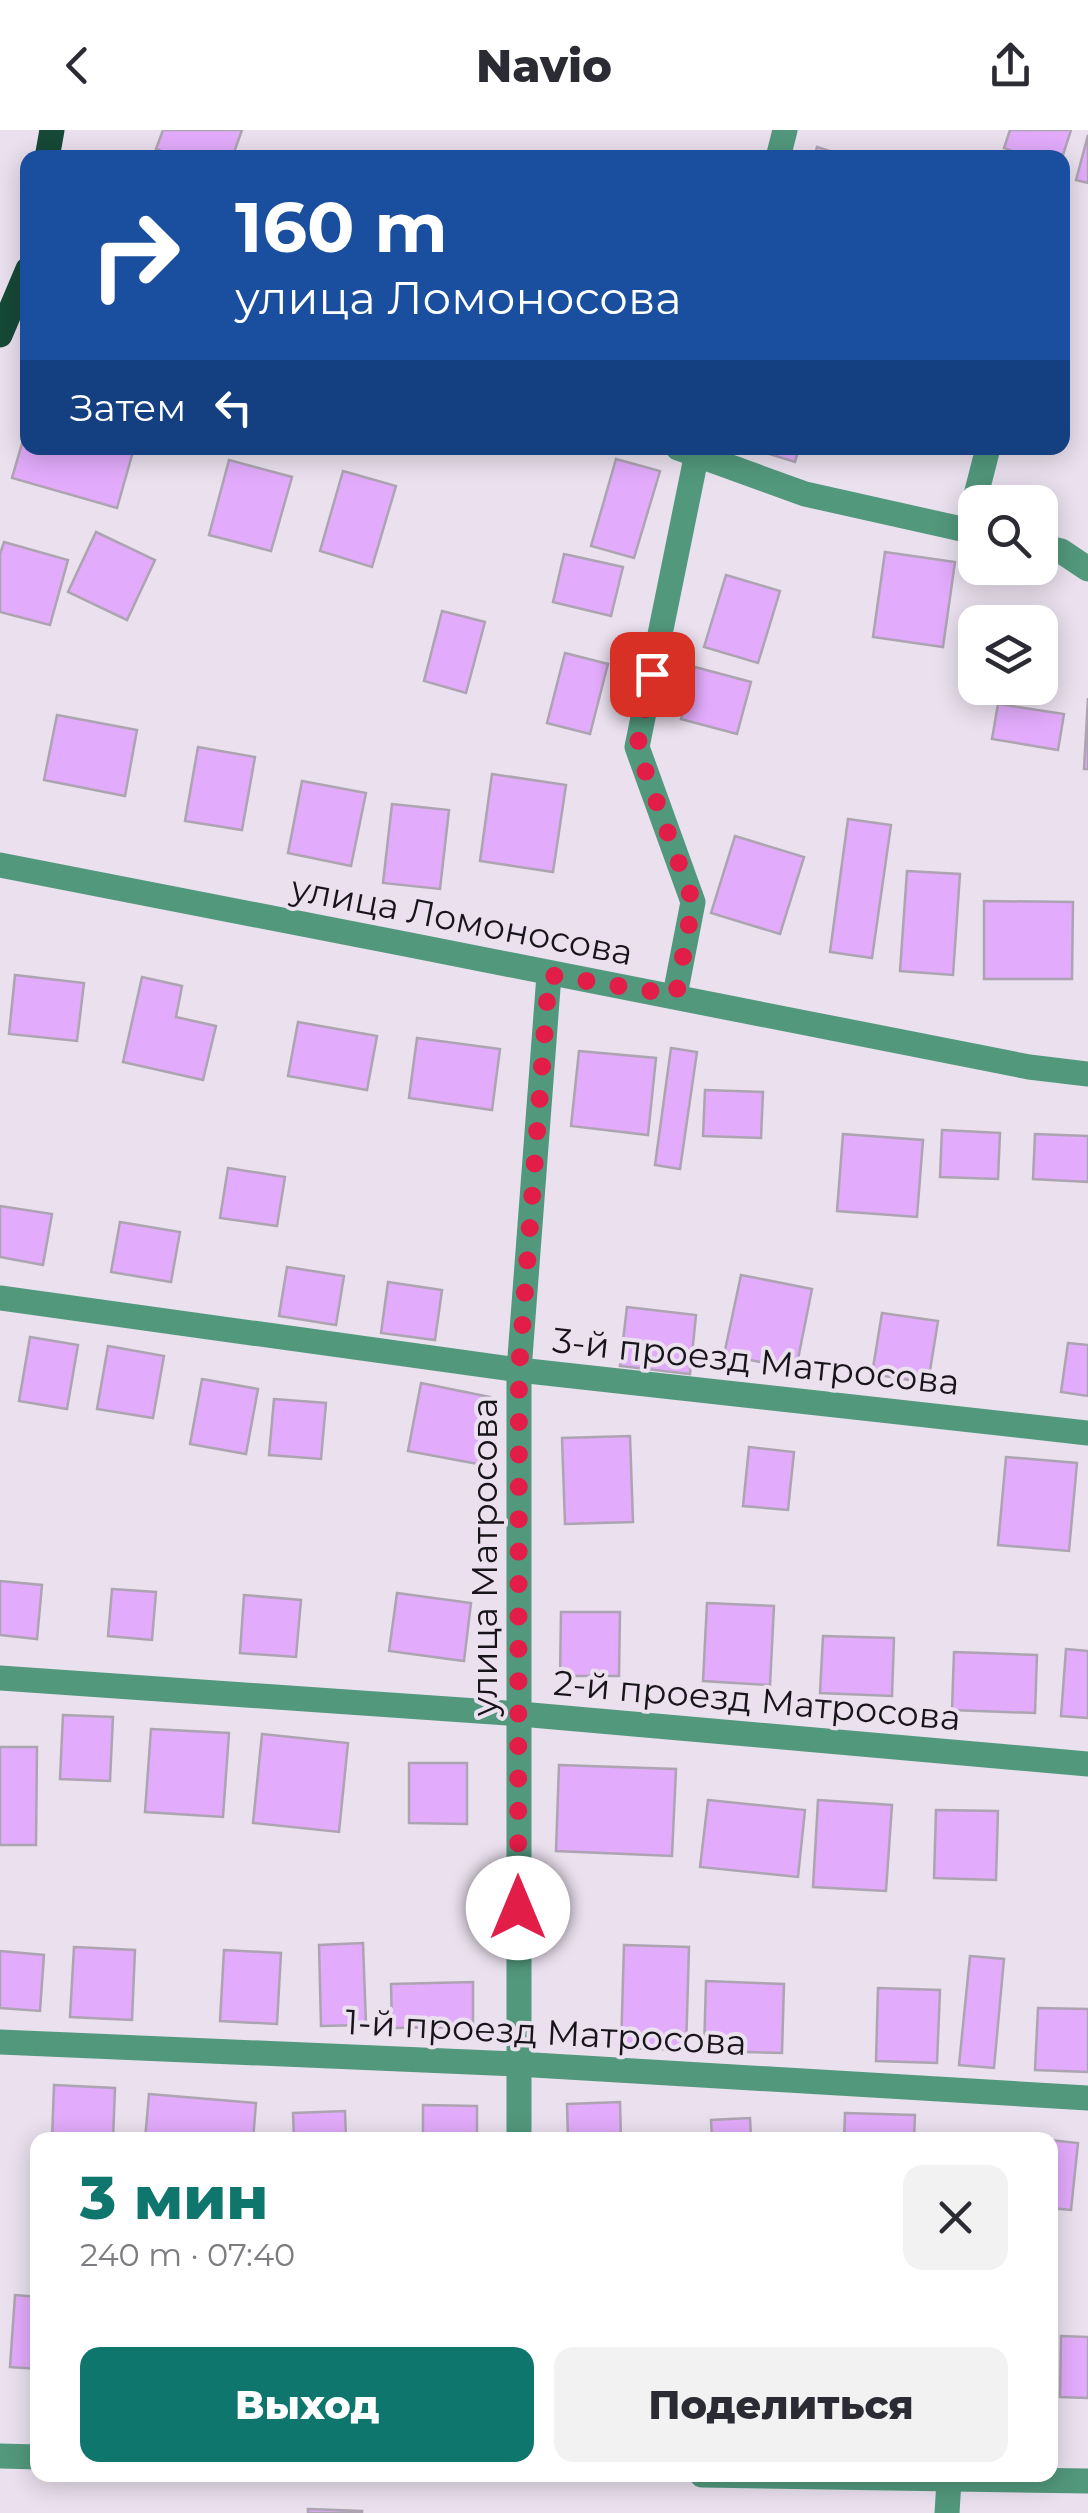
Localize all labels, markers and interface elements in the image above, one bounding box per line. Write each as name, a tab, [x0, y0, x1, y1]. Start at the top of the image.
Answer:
icon: back	[50, 38, 105, 93]
text: Navio	[476, 38, 612, 93]
icon: share	[983, 38, 1038, 93]
text: 160 m	[235, 184, 448, 270]
icon: right	[70, 190, 200, 320]
text: улица Ломоносова	[235, 270, 682, 325]
icon: left	[206, 380, 261, 435]
text: Затем	[70, 384, 186, 431]
map controls	[958, 485, 1058, 705]
button: search	[958, 485, 1058, 585]
button: layers	[958, 605, 1058, 705]
pin	[610, 632, 695, 717]
icon: arrive	[625, 647, 680, 702]
street label: улица Ломоносова	[286, 866, 637, 974]
street label: 3-й проезд Матросова	[550, 1318, 962, 1404]
street label: улица Матросова	[463, 1398, 506, 1717]
street label: 2-й проезд Матросова	[552, 1661, 962, 1739]
position arrow	[466, 1856, 570, 1960]
street label: 1-й проезд Матросова	[344, 2000, 748, 2064]
text: 3 мин	[80, 2161, 268, 2234]
button: close	[903, 2165, 1008, 2270]
text: 240 m · 07:40	[80, 2235, 295, 2274]
button: Выход	[80, 2347, 534, 2462]
button: Поделиться	[554, 2347, 1008, 2462]

